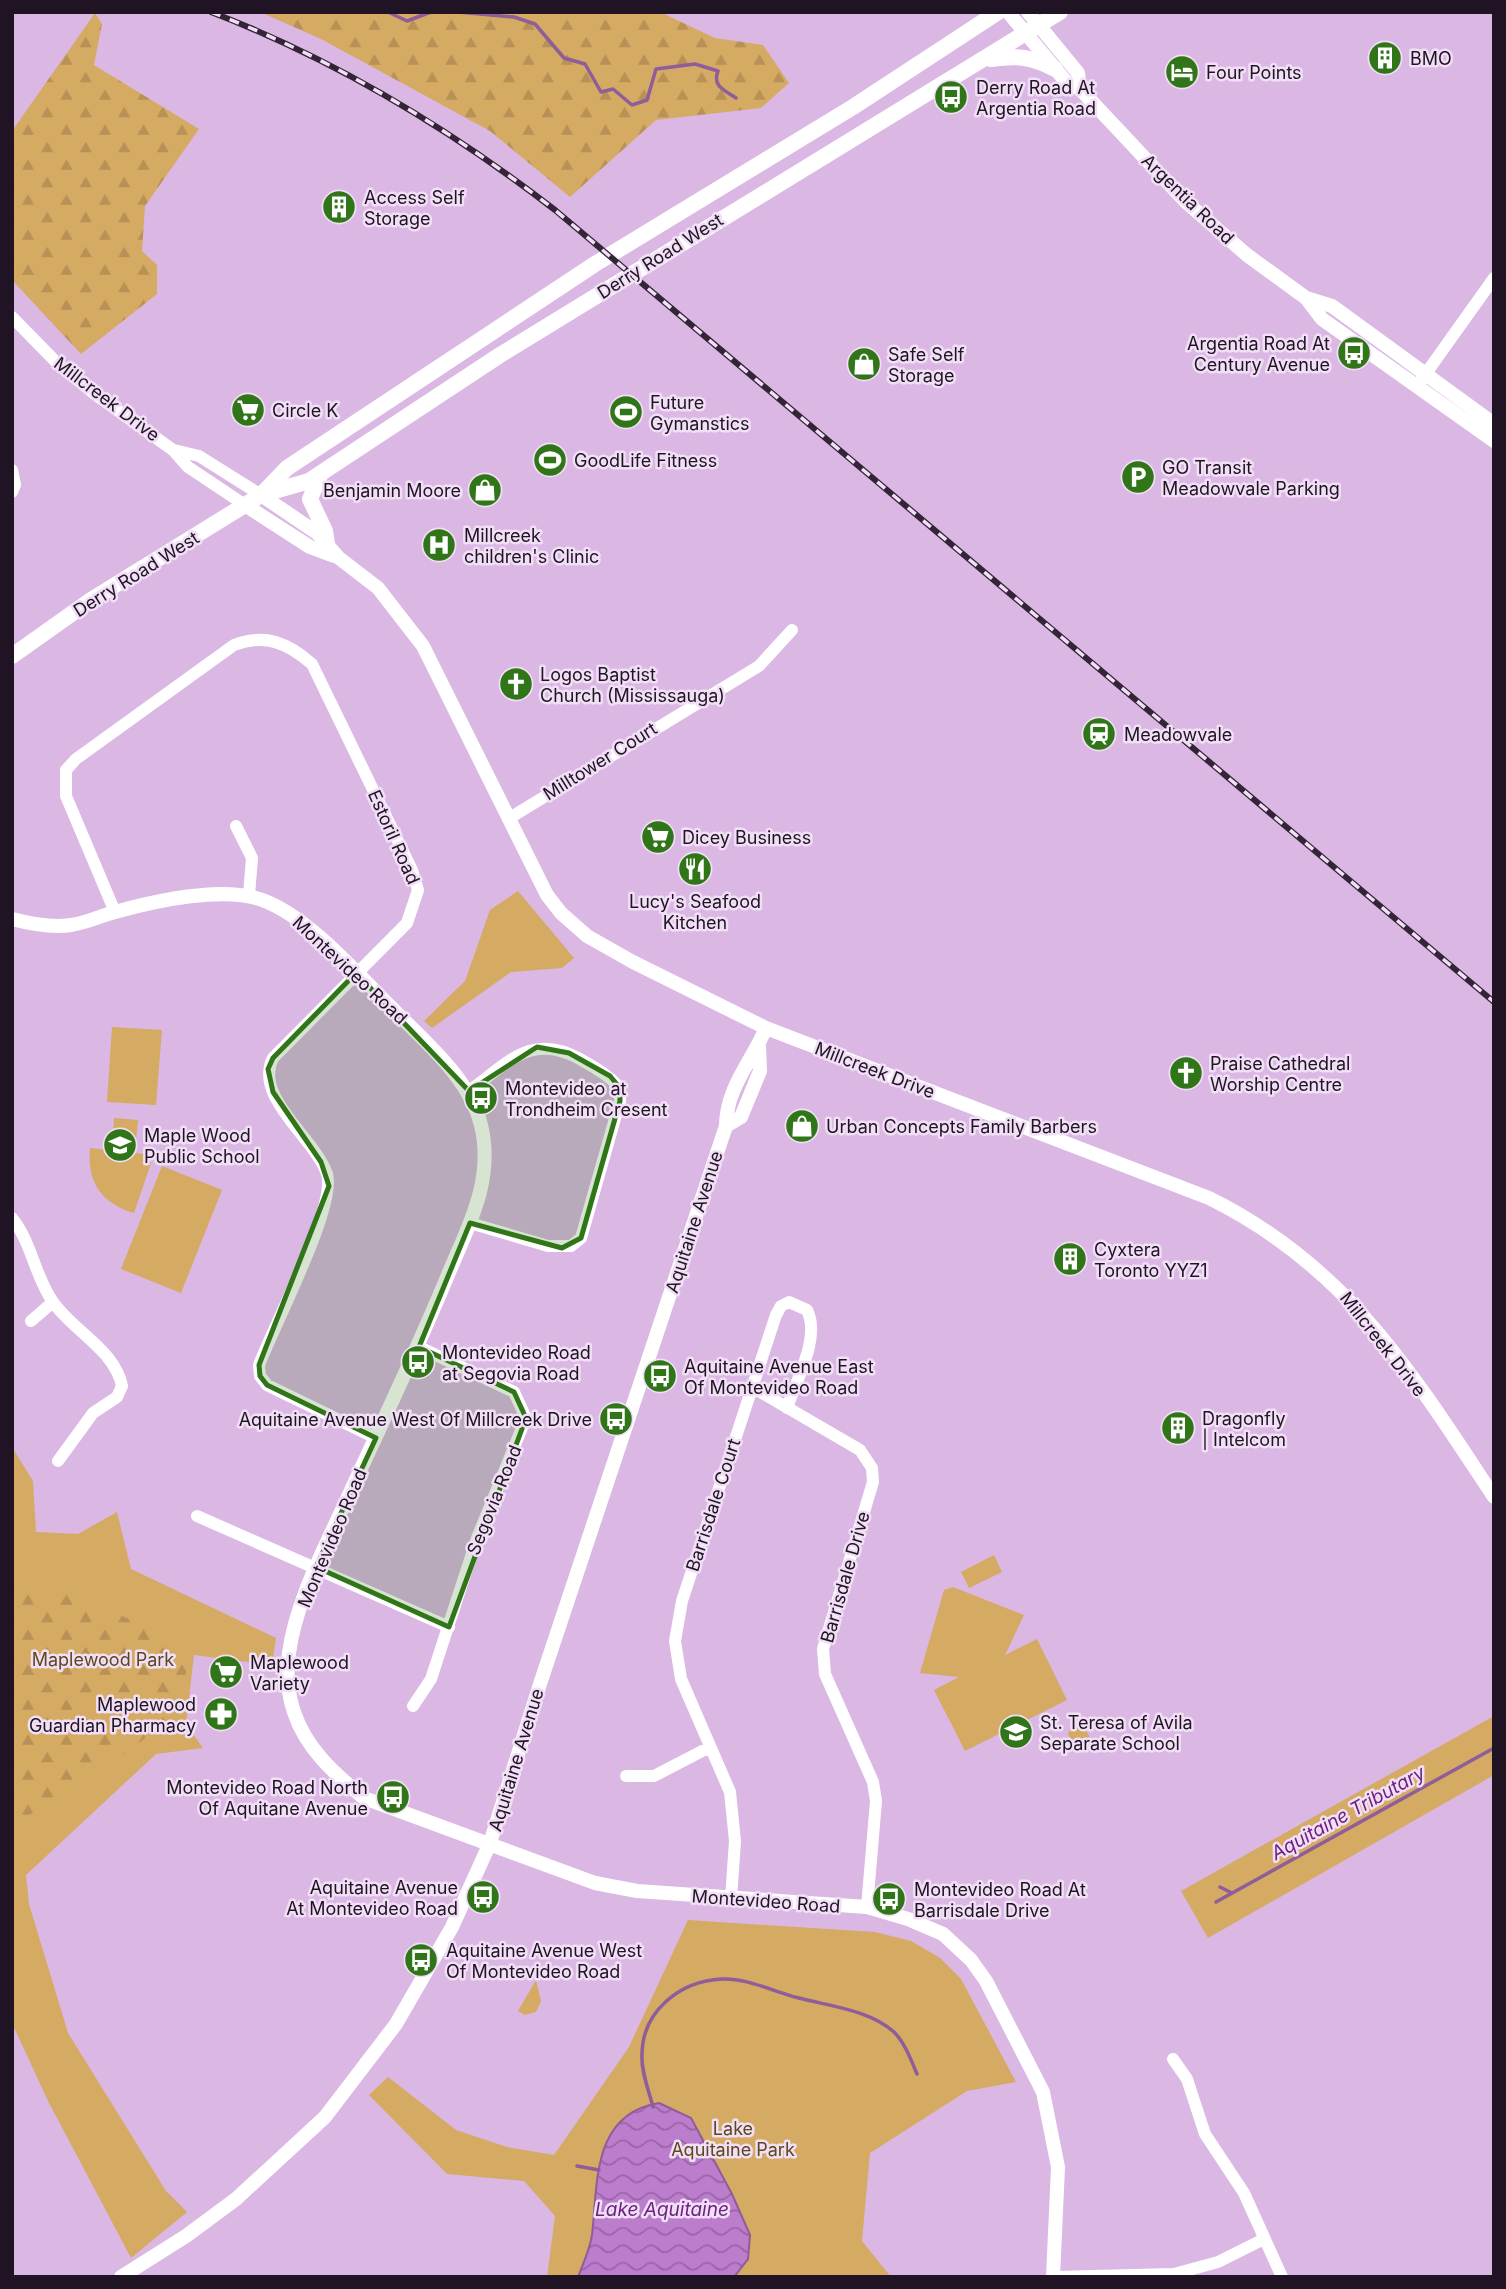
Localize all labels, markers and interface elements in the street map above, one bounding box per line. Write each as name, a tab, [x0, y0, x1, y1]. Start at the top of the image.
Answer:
building icon: BMO	[1366, 39, 1404, 77]
place label: BMO	[1410, 48, 1452, 69]
hotel icon: Four Points	[1163, 53, 1201, 91]
place label: Four Points	[1206, 62, 1302, 83]
place label: Derry Road At Argentia Road	[976, 77, 1096, 119]
bus stop icon: Derry Road At Argentia Road	[932, 78, 970, 116]
street label: Argentia Road	[1138, 150, 1238, 248]
place label: Access Self Storage	[364, 187, 465, 229]
building icon: Access Self Storage	[320, 188, 358, 226]
street label: Derry Road West	[593, 209, 727, 303]
place label: Argentia Road At Century Avenue	[1187, 333, 1330, 375]
bus stop icon: Argentia Road At Century Avenue	[1335, 334, 1373, 372]
place label: Safe Self Storage	[888, 344, 965, 386]
shop icon: Safe Self Storage	[845, 345, 883, 383]
street label: Millcreek Drive	[50, 352, 164, 446]
supermarket icon: Circle K	[229, 391, 267, 429]
place label: Future Gymanstics	[650, 392, 750, 434]
sports icon: Future Gymanstics	[607, 393, 645, 431]
place label: Circle K	[272, 400, 338, 421]
sports icon: GoodLife Fitness	[531, 441, 569, 479]
place label: GoodLife Fitness	[574, 450, 717, 471]
place label: GO Transit Meadowvale Parking	[1162, 457, 1340, 499]
parking icon: GO Transit Meadowvale Parking	[1119, 458, 1157, 496]
shop icon: Benjamin Moore	[466, 471, 504, 509]
place label: Benjamin Moore	[323, 480, 461, 501]
place label: Millcreek children's Clinic	[464, 525, 599, 567]
hospital icon: Millcreek children's Clinic	[420, 526, 458, 564]
street label: Derry Road West	[69, 527, 203, 621]
place label: Logos Baptist Church (Mississauga)	[540, 664, 725, 706]
church icon: Logos Baptist Church (Mississauga)	[497, 665, 535, 703]
station icon: Meadowvale	[1080, 715, 1118, 753]
street label: Milltower Court	[539, 718, 661, 804]
place label: Meadowvale	[1124, 724, 1232, 745]
street label: Estoril Road	[364, 787, 424, 887]
supermarket icon: Dicey Business	[639, 818, 677, 856]
place label: Dicey Business	[682, 827, 811, 848]
restaurant icon: Lucy's Seafood Kitchen	[676, 850, 714, 888]
place label: Lucy's Seafood Kitchen	[629, 891, 761, 933]
street label: Montevideo Road	[288, 912, 412, 1028]
street label: Millcreek Drive	[812, 1037, 938, 1103]
place label: Praise Cathedral Worship Centre	[1210, 1053, 1350, 1095]
church icon: Praise Cathedral Worship Centre	[1167, 1054, 1205, 1092]
place label: Montevideo at Trondheim Cresent	[505, 1078, 668, 1120]
bus stop icon: Montevideo at Trondheim Cresent	[462, 1079, 500, 1117]
shop icon: Urban Concepts Family Barbers	[783, 1107, 821, 1145]
place label: Urban Concepts Family Barbers	[826, 1116, 1097, 1137]
place label: Maple Wood Public School	[144, 1125, 260, 1167]
school or university icon: Maple Wood Public School	[101, 1126, 139, 1164]
street label: Aquitaine Avenue	[661, 1148, 727, 1296]
place label: Cyxtera Toronto YYZ1	[1094, 1239, 1208, 1281]
building icon: Cyxtera Toronto YYZ1	[1051, 1240, 1089, 1278]
street label: Millcreek Drive	[1336, 1288, 1430, 1400]
place label: Montevideo Road at Segovia Road	[442, 1342, 591, 1384]
bus stop icon: Montevideo Road at Segovia Road	[399, 1343, 437, 1381]
place label: Aquitaine Avenue East Of Montevideo Road	[684, 1356, 874, 1398]
bus stop icon: Aquitaine Avenue East Of Montevideo Road	[641, 1357, 679, 1395]
bus stop icon: Aquitaine Avenue West Of Millcreek Drive	[597, 1400, 635, 1438]
place label: Dragonfly | Intelcom	[1202, 1408, 1286, 1450]
place label: Aquitaine Avenue West Of Millcreek Drive	[239, 1409, 592, 1430]
building icon: Dragonfly | Intelcom	[1159, 1409, 1197, 1447]
street label: Barrisdale Court	[682, 1436, 744, 1574]
street label: Segovia Road	[462, 1442, 526, 1558]
street label: Montevideo Road	[293, 1465, 371, 1611]
street label: Barrisdale Drive	[816, 1509, 874, 1645]
park label: Maplewood Park	[32, 1649, 174, 1670]
place label: Maplewood Variety	[250, 1652, 349, 1694]
supermarket icon: Maplewood Variety	[207, 1653, 245, 1691]
street label: Aquitaine Avenue	[484, 1686, 548, 1834]
place label: Maplewood Guardian Pharmacy	[29, 1694, 196, 1736]
pharmacy icon: Maplewood Guardian Pharmacy	[202, 1695, 240, 1733]
place label: St. Teresa of Avila Separate School	[1040, 1712, 1193, 1754]
school or university icon: St. Teresa of Avila Separate School	[997, 1713, 1035, 1751]
water label: Aquitaine Tributary	[1266, 1760, 1430, 1865]
place label: Montevideo Road North Of Aquitane Avenue	[166, 1777, 368, 1819]
bus stop icon: Montevideo Road North Of Aquitane Avenue	[374, 1778, 412, 1816]
place label: Aquitaine Avenue At Montevideo Road	[286, 1877, 458, 1919]
bus stop icon: Aquitaine Avenue At Montevideo Road	[464, 1878, 502, 1916]
place label: Montevideo Road At Barrisdale Drive	[914, 1879, 1086, 1921]
bus stop icon: Montevideo Road At Barrisdale Drive	[870, 1880, 908, 1918]
street label: Montevideo Road	[691, 1885, 841, 1917]
place label: Aquitaine Avenue West Of Montevideo Road	[446, 1940, 642, 1982]
bus stop icon: Aquitaine Avenue West Of Montevideo Road	[402, 1941, 440, 1979]
park label: Lake Aquitaine Park	[671, 2118, 795, 2160]
water label: Lake Aquitaine	[595, 2198, 729, 2221]

